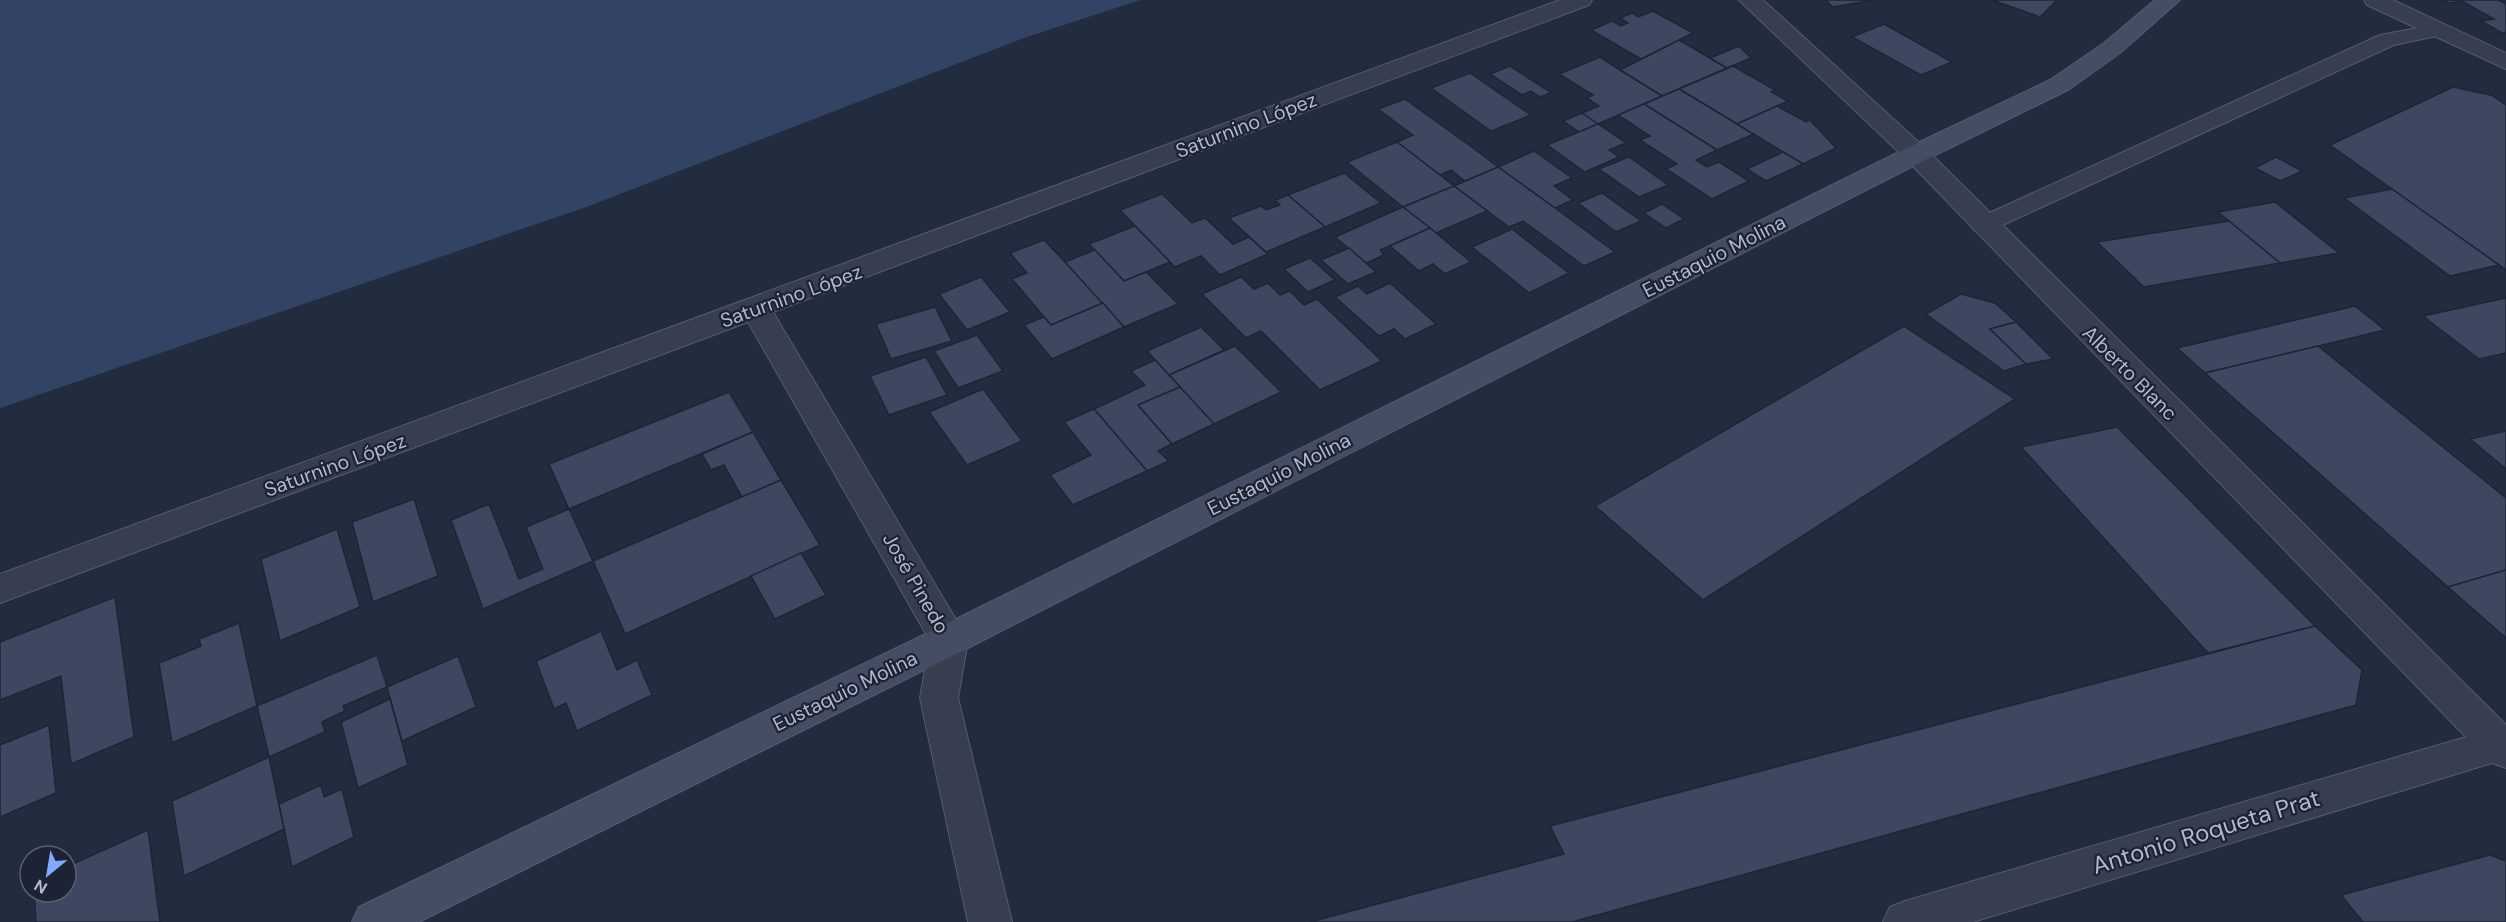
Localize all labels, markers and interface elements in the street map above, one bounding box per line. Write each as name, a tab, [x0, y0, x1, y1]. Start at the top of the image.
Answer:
street label: Saturnino López	[1172, 86, 1320, 164]
street label: Eustaquio Molina	[1638, 209, 1790, 303]
street label: Saturnino López	[717, 258, 865, 334]
street label: Alberto Blanc	[2077, 320, 2183, 426]
street label: Saturnino López	[261, 427, 409, 503]
street label: Eustaquio Molina	[1203, 427, 1355, 521]
street label: José Pinedo	[877, 528, 955, 638]
street label: Eustaquio Molina	[769, 645, 921, 737]
street label: Antonio Roqueta Prat	[2088, 782, 2324, 881]
north arrow	[18, 844, 78, 904]
text: N	[30, 875, 51, 899]

